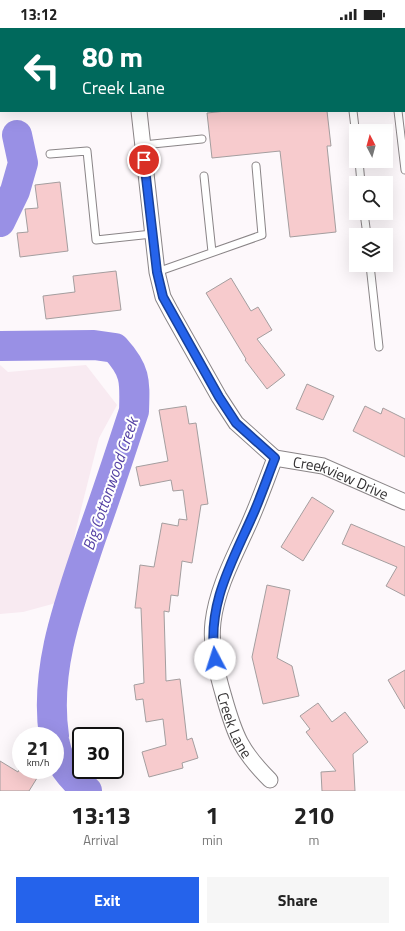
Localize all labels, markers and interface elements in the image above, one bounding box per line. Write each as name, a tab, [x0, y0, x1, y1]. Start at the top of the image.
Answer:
text: 13:12	[20, 3, 57, 26]
text: 80 m	[82, 35, 143, 78]
icon: left	[16, 44, 68, 96]
text: Creek Lane	[82, 74, 165, 101]
north arrow	[349, 124, 393, 168]
map controls	[349, 124, 393, 272]
pin	[127, 143, 161, 177]
icon: arrive	[133, 149, 155, 171]
button: search	[349, 176, 393, 220]
button: layers	[349, 228, 393, 272]
water label: Big Cottonwood Creek	[76, 413, 145, 554]
street label: Creekview Drive	[291, 450, 393, 505]
position arrow	[194, 638, 236, 680]
street label: Creek Lane	[212, 689, 258, 763]
speed limit sign: 30	[72, 727, 124, 779]
text: 21	[27, 732, 49, 763]
text: km/h	[27, 755, 49, 770]
text: 13:13	[71, 797, 131, 833]
text: 1	[206, 797, 219, 833]
text: 210	[294, 797, 334, 833]
text: Arrival	[83, 830, 119, 850]
text: min	[202, 830, 223, 850]
text: m	[308, 830, 319, 850]
button: Exit	[16, 877, 199, 923]
button: Share	[207, 877, 389, 923]

